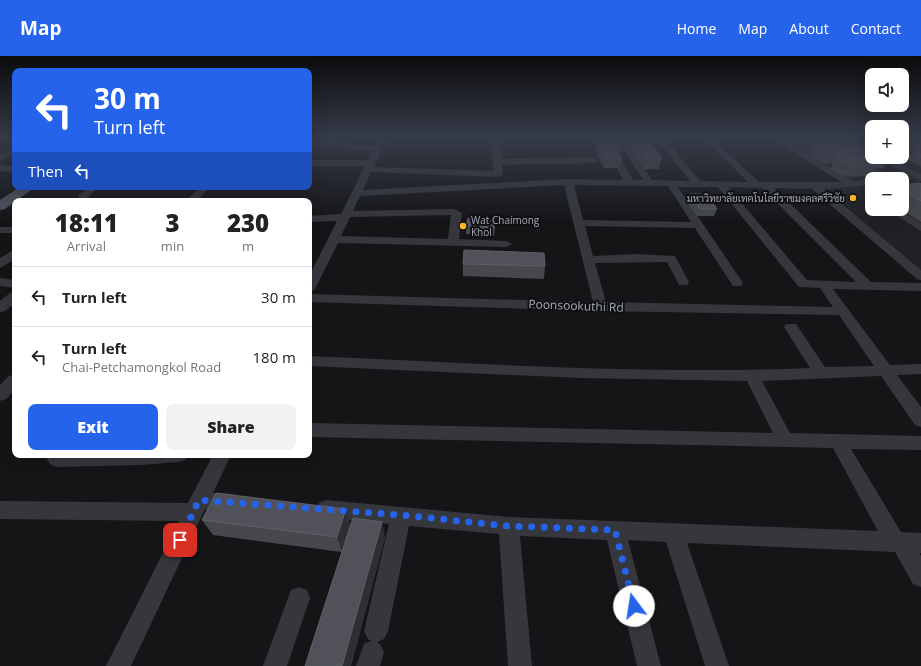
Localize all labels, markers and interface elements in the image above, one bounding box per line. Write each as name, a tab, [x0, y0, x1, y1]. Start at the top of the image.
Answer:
text: Map	[20, 15, 61, 41]
text: Home	[677, 19, 716, 38]
text: Map	[738, 19, 767, 38]
text: About	[789, 19, 829, 38]
text: Contact	[851, 19, 901, 38]
map controls	[865, 68, 909, 216]
button: sound	[865, 68, 909, 112]
text: 30 m	[94, 79, 161, 117]
icon: left	[28, 84, 80, 136]
text: Turn left	[94, 115, 165, 139]
button: +	[865, 120, 909, 164]
icon: left	[71, 160, 93, 182]
text: Then	[28, 161, 63, 181]
button: −	[865, 172, 909, 216]
place label: มหาวิทยาลัยเทคโนโลยีราชมงคลศรีวิชัย	[687, 191, 845, 205]
marker: มหาวิทยาลัยเทคโนโลยีราชมงคลศรีวิชัย	[848, 193, 858, 203]
text: 18:11	[55, 206, 118, 239]
text: 3	[165, 206, 180, 239]
text: 230	[227, 206, 269, 239]
place label: Wat Chaimong Khol	[471, 213, 540, 239]
marker: Wat Chaimong Khol	[458, 221, 468, 231]
text: Arrival	[67, 237, 106, 255]
text: min	[161, 237, 184, 255]
text: m	[242, 237, 254, 255]
icon: left	[28, 286, 50, 308]
text: Turn left	[62, 287, 127, 307]
text: 30 m	[261, 287, 296, 307]
street label: Poonsookuthi Rd	[528, 295, 624, 316]
text: Turn left	[62, 338, 127, 358]
icon: left	[28, 346, 50, 368]
text: 180 m	[252, 347, 296, 367]
text: Chai-Petchamongkol Road	[62, 358, 221, 376]
button: Exit	[28, 404, 158, 450]
button: Share	[166, 404, 296, 450]
pin	[163, 523, 197, 557]
icon: arrive	[169, 529, 191, 551]
position arrow	[613, 585, 655, 627]

